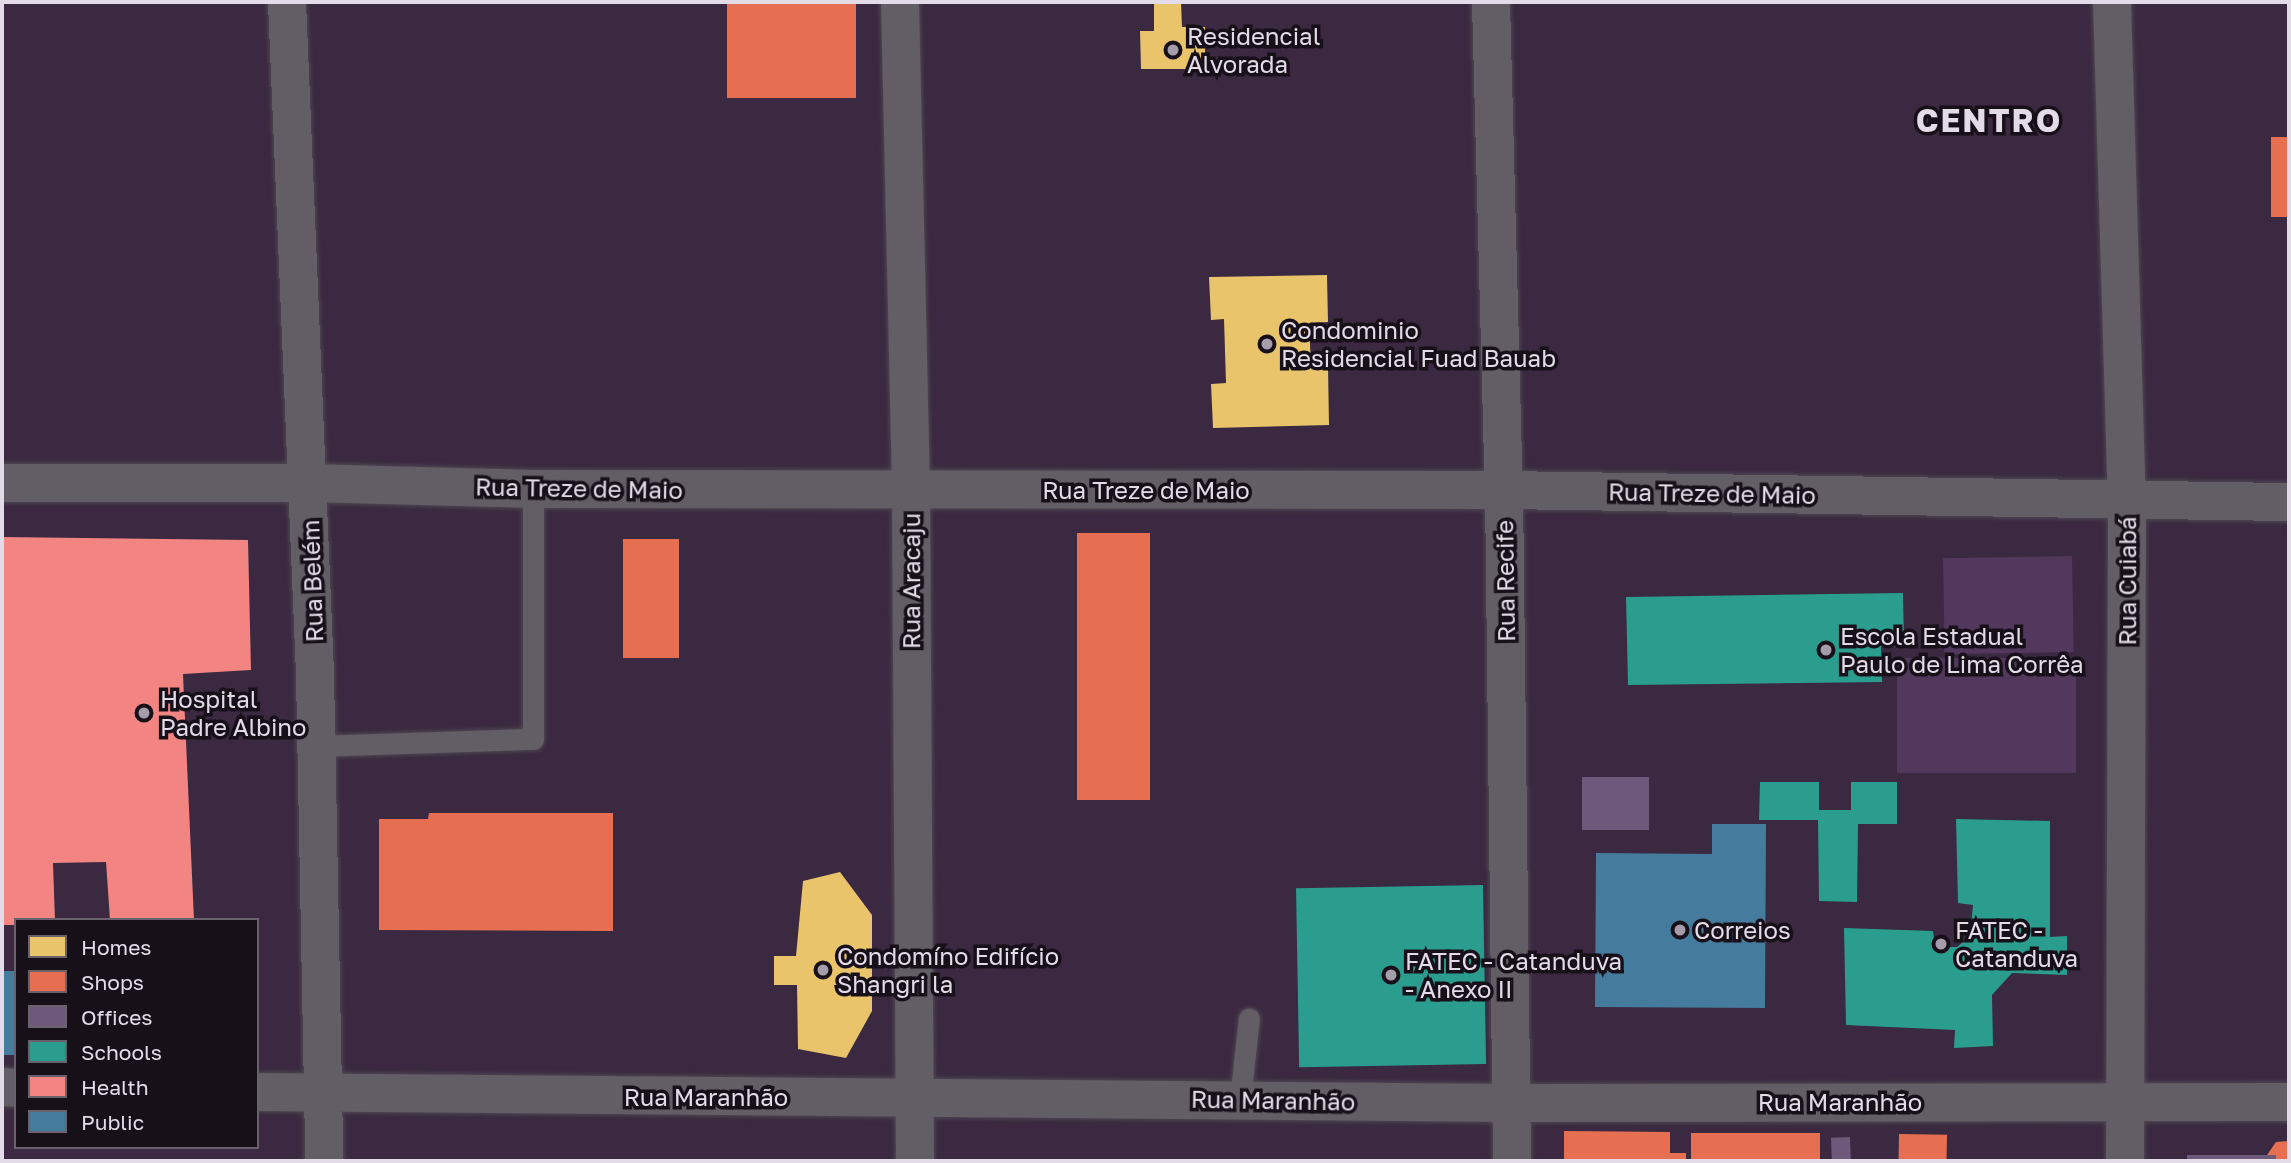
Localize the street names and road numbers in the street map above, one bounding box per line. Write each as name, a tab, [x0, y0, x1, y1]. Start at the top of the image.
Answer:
street label: Rua Treze de Maio	[475, 472, 683, 504]
street label: Rua Treze de Maio	[1042, 476, 1250, 504]
street label: Rua Treze de Maio	[1608, 477, 1816, 509]
street label: Rua Aracaju	[897, 513, 925, 649]
street label: Rua Cuiabá	[2113, 516, 2141, 646]
street label: Rua Belém	[295, 519, 329, 643]
street label: Rua Recife	[1490, 520, 1520, 642]
street label: Rua Maranhão	[624, 1083, 788, 1111]
street label: Rua Maranhão	[1191, 1084, 1355, 1116]
street label: Rua Maranhão	[1758, 1088, 1922, 1116]

